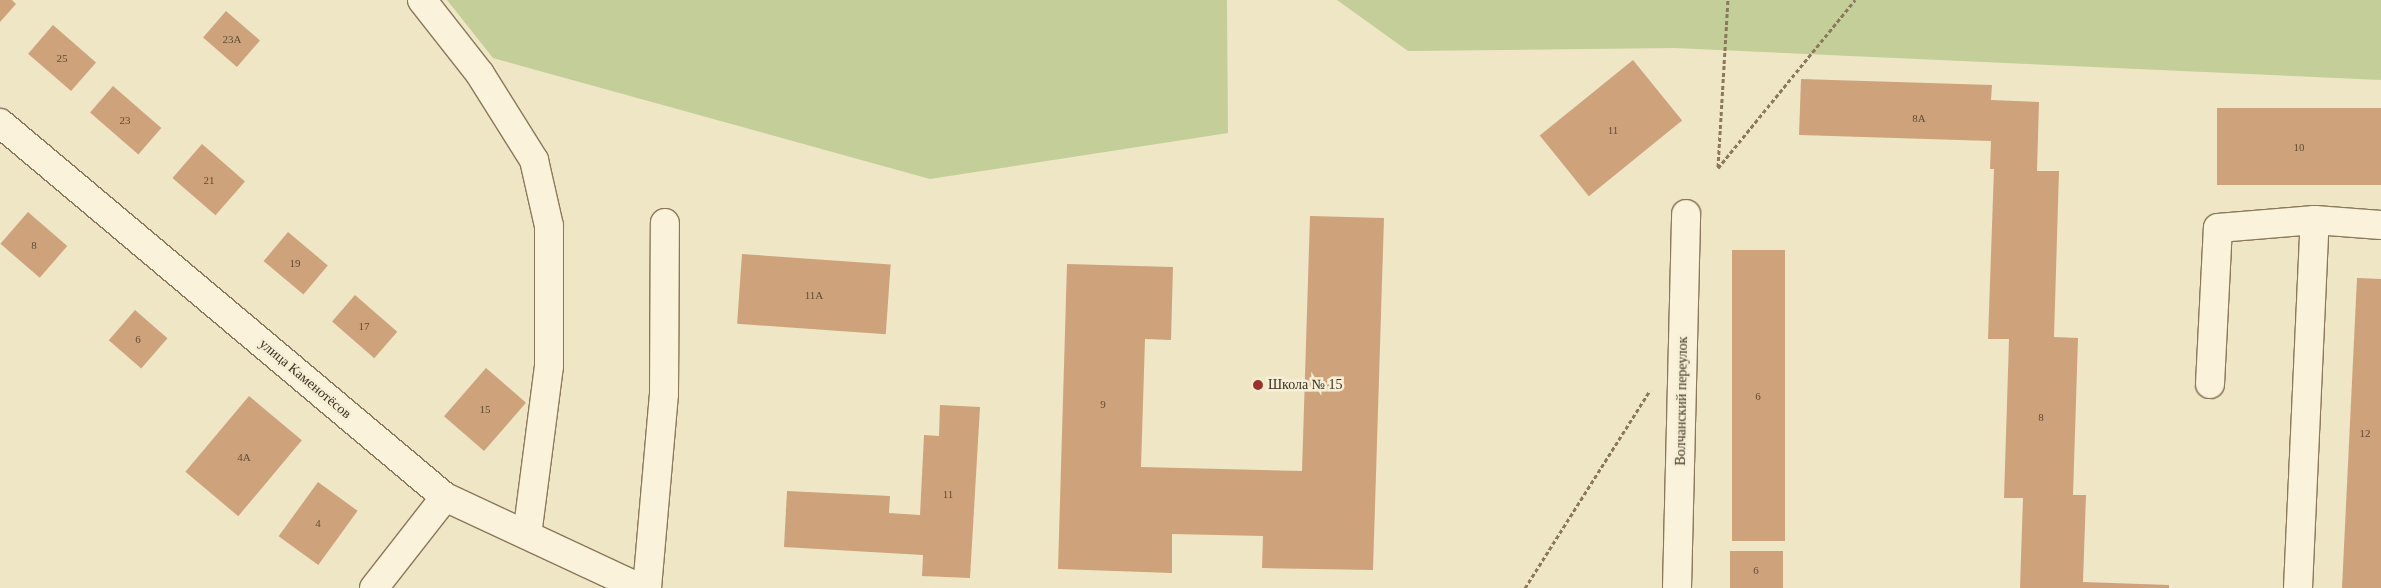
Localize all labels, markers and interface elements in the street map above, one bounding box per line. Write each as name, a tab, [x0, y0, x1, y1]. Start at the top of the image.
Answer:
house number: 23А	[223, 32, 241, 46]
house number: 25	[56, 51, 68, 65]
house number: 8А	[1912, 111, 1926, 125]
house number: 23	[120, 113, 130, 127]
house number: 11	[1608, 123, 1618, 137]
house number: 10	[2294, 140, 2304, 154]
house number: 21	[203, 173, 214, 187]
house number: 8	[31, 238, 37, 252]
house number: 19	[290, 256, 300, 270]
house number: 11А	[805, 288, 823, 302]
house number: 17	[358, 319, 369, 333]
house number: 6	[135, 332, 141, 346]
street label: улица Каменотёсов	[256, 336, 354, 422]
street label: Волчанский переулок	[1672, 336, 1692, 466]
place label: Школа № 15	[1268, 377, 1343, 393]
marker: Школа № 15	[1252, 379, 1264, 391]
house number: 6	[1755, 389, 1761, 403]
house number: 9	[1100, 397, 1106, 411]
house number: 15	[480, 402, 490, 416]
house number: 8	[2038, 410, 2044, 424]
house number: 12	[2360, 426, 2370, 440]
house number: 4А	[237, 450, 251, 464]
house number: 11	[943, 487, 953, 501]
house number: 4	[315, 516, 321, 530]
house number: 6	[1753, 563, 1759, 577]

